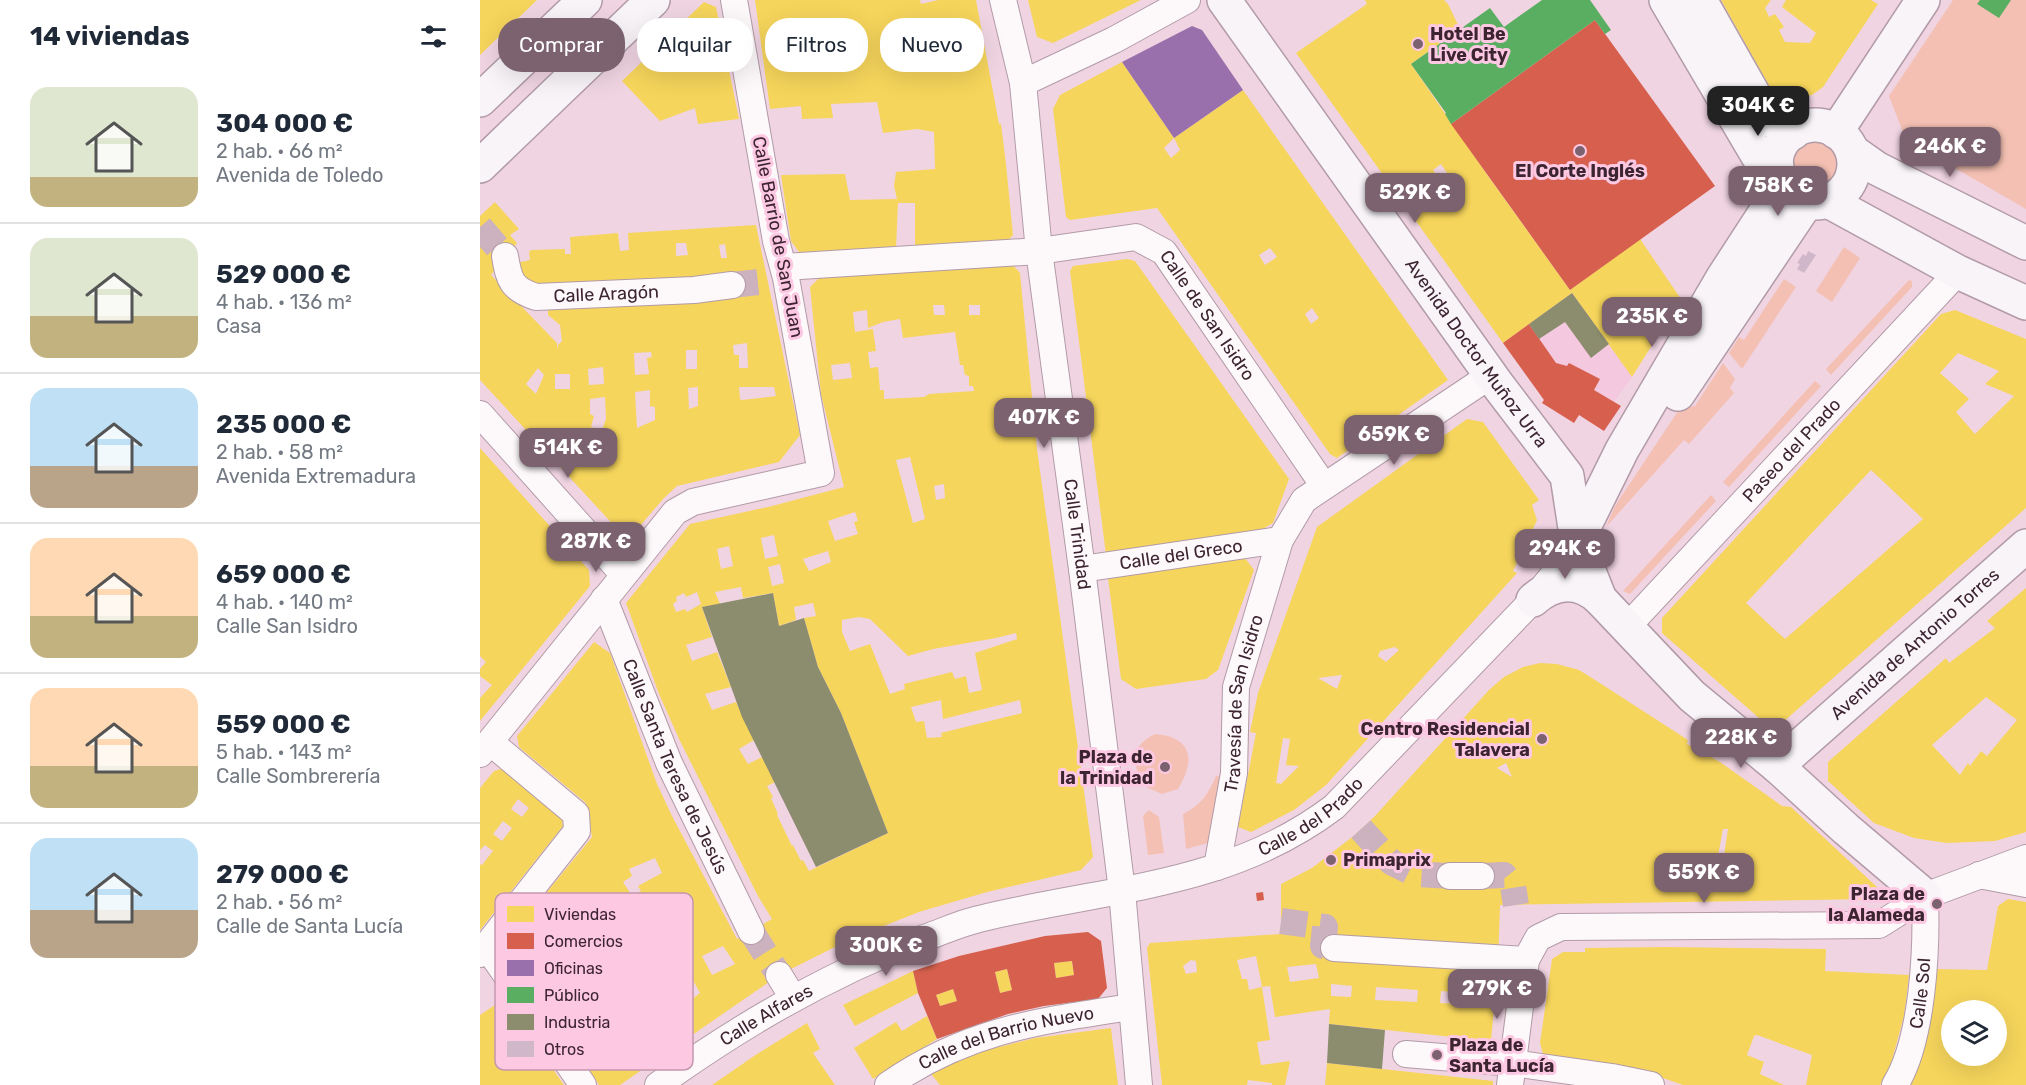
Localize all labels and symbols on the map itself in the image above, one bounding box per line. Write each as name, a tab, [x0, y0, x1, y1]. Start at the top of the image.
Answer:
place label: Hotel Be Live City	[1430, 23, 1508, 66]
marker: Hotel Be Live City	[1411, 37, 1425, 51]
pin: 304K €	[1709, 86, 1807, 137]
pin: 246K €	[1901, 127, 1999, 178]
street label: Calle Barrio de San Juan	[748, 134, 808, 340]
marker: El Corte Inglés	[1573, 144, 1587, 158]
place label: El Corte Inglés	[1515, 160, 1645, 182]
pin: 758K €	[1729, 166, 1827, 217]
pin: 529K €	[1366, 173, 1464, 224]
street label: Calle de San Isidro	[1155, 246, 1260, 385]
street label: Avenida Doctor Muñoz Urra	[1400, 254, 1552, 452]
street label: Calle Aragón	[553, 281, 659, 307]
pin: 235K €	[1603, 297, 1701, 348]
street label: Paseo del Prado	[1738, 394, 1846, 507]
pin: 407K €	[995, 398, 1093, 449]
pin: 659K €	[1345, 415, 1443, 466]
pin: 514K €	[519, 428, 617, 479]
street label: Calle Trinidad	[1059, 478, 1095, 591]
pin: 287K €	[547, 522, 645, 573]
pin: 294K €	[1516, 529, 1614, 580]
street label: Calle del Greco	[1118, 535, 1244, 574]
street label: Avenida de Antonio Torres	[1826, 564, 2004, 725]
street label: Travesía de San Isidro	[1220, 612, 1268, 795]
street label: Calle Santa Teresa de Jesús	[618, 656, 732, 878]
place label: Centro Residencial Talavera	[1361, 718, 1530, 761]
pin: 228K €	[1692, 718, 1790, 769]
marker: Centro Residencial Talavera	[1535, 732, 1549, 746]
place label: Plaza de la Trinidad	[1060, 746, 1153, 789]
marker: Plaza de la Trinidad	[1158, 760, 1172, 774]
street label: Calle del Prado	[1255, 773, 1368, 861]
place label: Primaprix	[1343, 849, 1431, 871]
marker: Primaprix	[1324, 853, 1338, 867]
pin: 559K €	[1655, 853, 1753, 904]
place label: Plaza de la Alameda	[1828, 883, 1925, 926]
legend	[495, 893, 693, 1070]
marker: Plaza de la Alameda	[1930, 897, 1944, 911]
text: Viviendas	[544, 905, 616, 924]
pin: 300K €	[837, 926, 935, 977]
text: Comercios	[544, 932, 623, 951]
street label: Calle Sol	[1905, 957, 1935, 1031]
text: Oficinas	[544, 959, 603, 978]
pin: 279K €	[1448, 969, 1546, 1020]
street label: Calle Alfares	[716, 979, 816, 1051]
text: Público	[544, 986, 599, 1005]
street label: Calle del Barrio Nuevo	[915, 1002, 1095, 1075]
text: Industria	[544, 1013, 610, 1032]
place label: Plaza de Santa Lucía	[1449, 1034, 1554, 1077]
text: Otros	[544, 1040, 584, 1059]
marker: Plaza de Santa Lucía	[1430, 1048, 1444, 1062]

